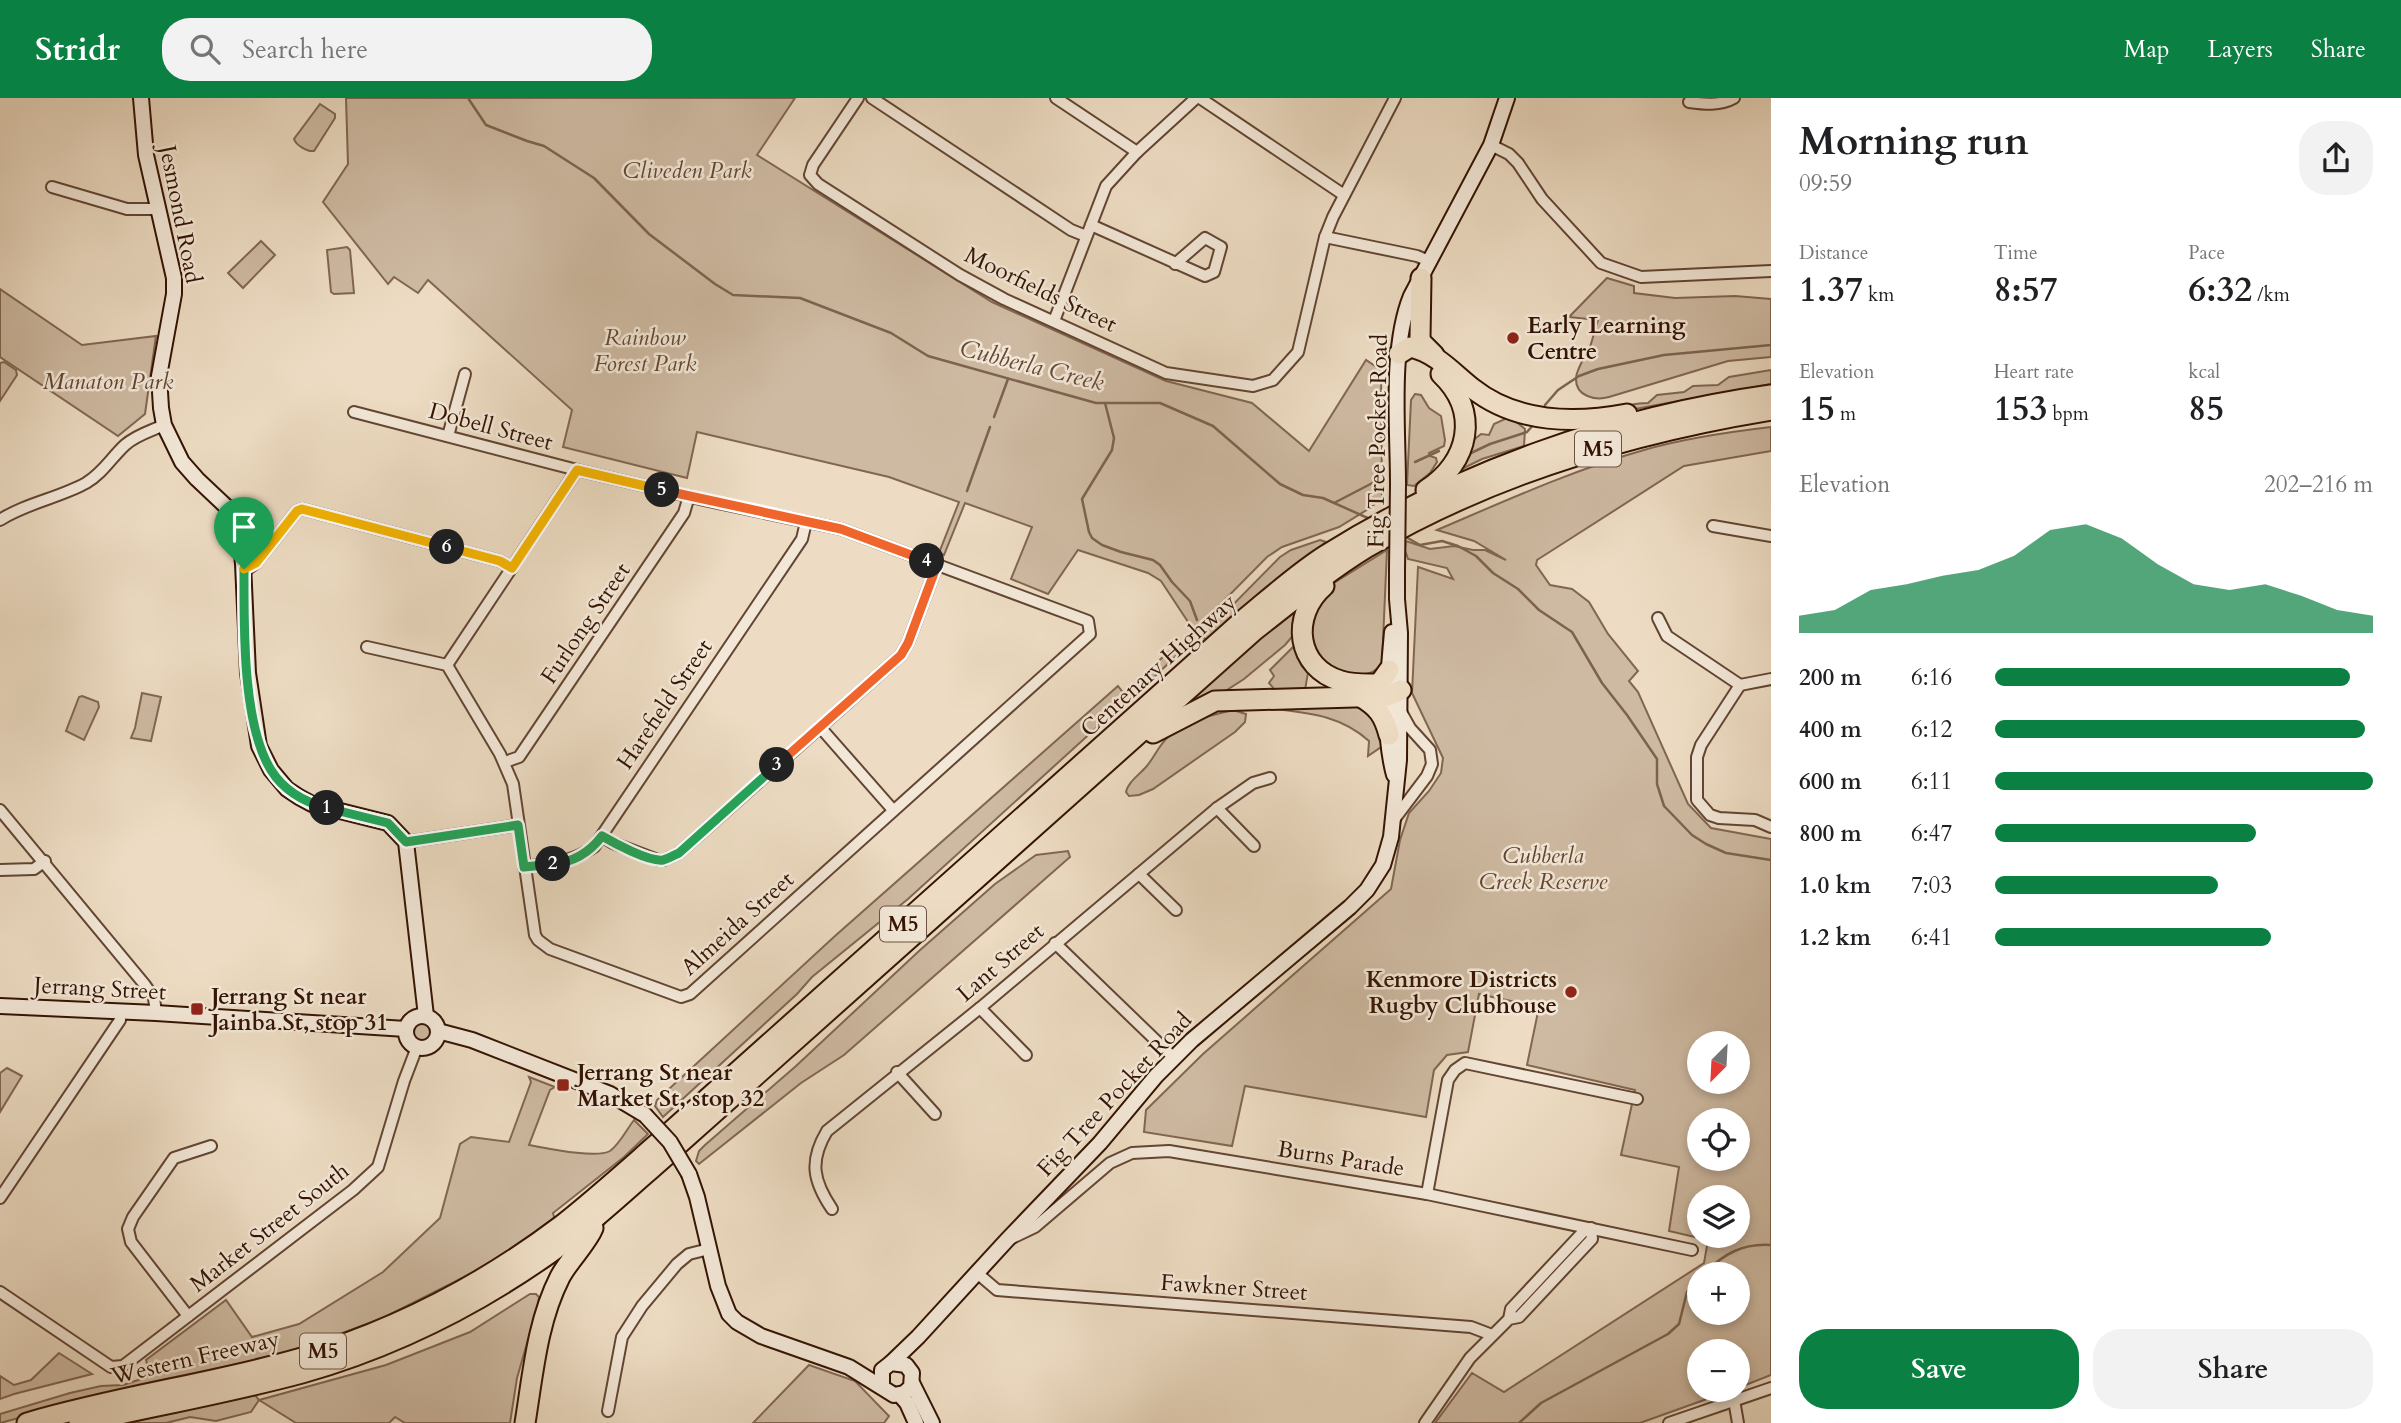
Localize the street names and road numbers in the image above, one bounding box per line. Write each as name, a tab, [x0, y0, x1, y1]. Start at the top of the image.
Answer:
street label: Jesmond Road	[151, 140, 209, 286]
street label: Moorfields Street	[960, 239, 1122, 340]
street label: Fig Tree Pocket Road	[1360, 333, 1395, 548]
street label: Dobell Street	[425, 395, 556, 458]
road number: M5	[1575, 432, 1621, 466]
street label: Furlong Street	[533, 557, 637, 690]
street label: Centenary Highway	[1074, 587, 1243, 744]
street label: Harefield Street	[609, 633, 719, 776]
street label: Almeida Street	[674, 864, 801, 982]
road number: M5	[880, 906, 926, 942]
street label: Lant Street	[950, 916, 1050, 1009]
street label: Jerrang Street	[30, 969, 167, 1007]
street label: Fig Tree Pocket Road	[1030, 1005, 1199, 1183]
street label: Burns Parade	[1275, 1133, 1407, 1184]
street label: Market Street South	[183, 1155, 356, 1299]
street label: Fawkner Street	[1159, 1267, 1308, 1308]
street label: Western Freeway	[107, 1323, 282, 1392]
road number: M5	[300, 1334, 346, 1368]

